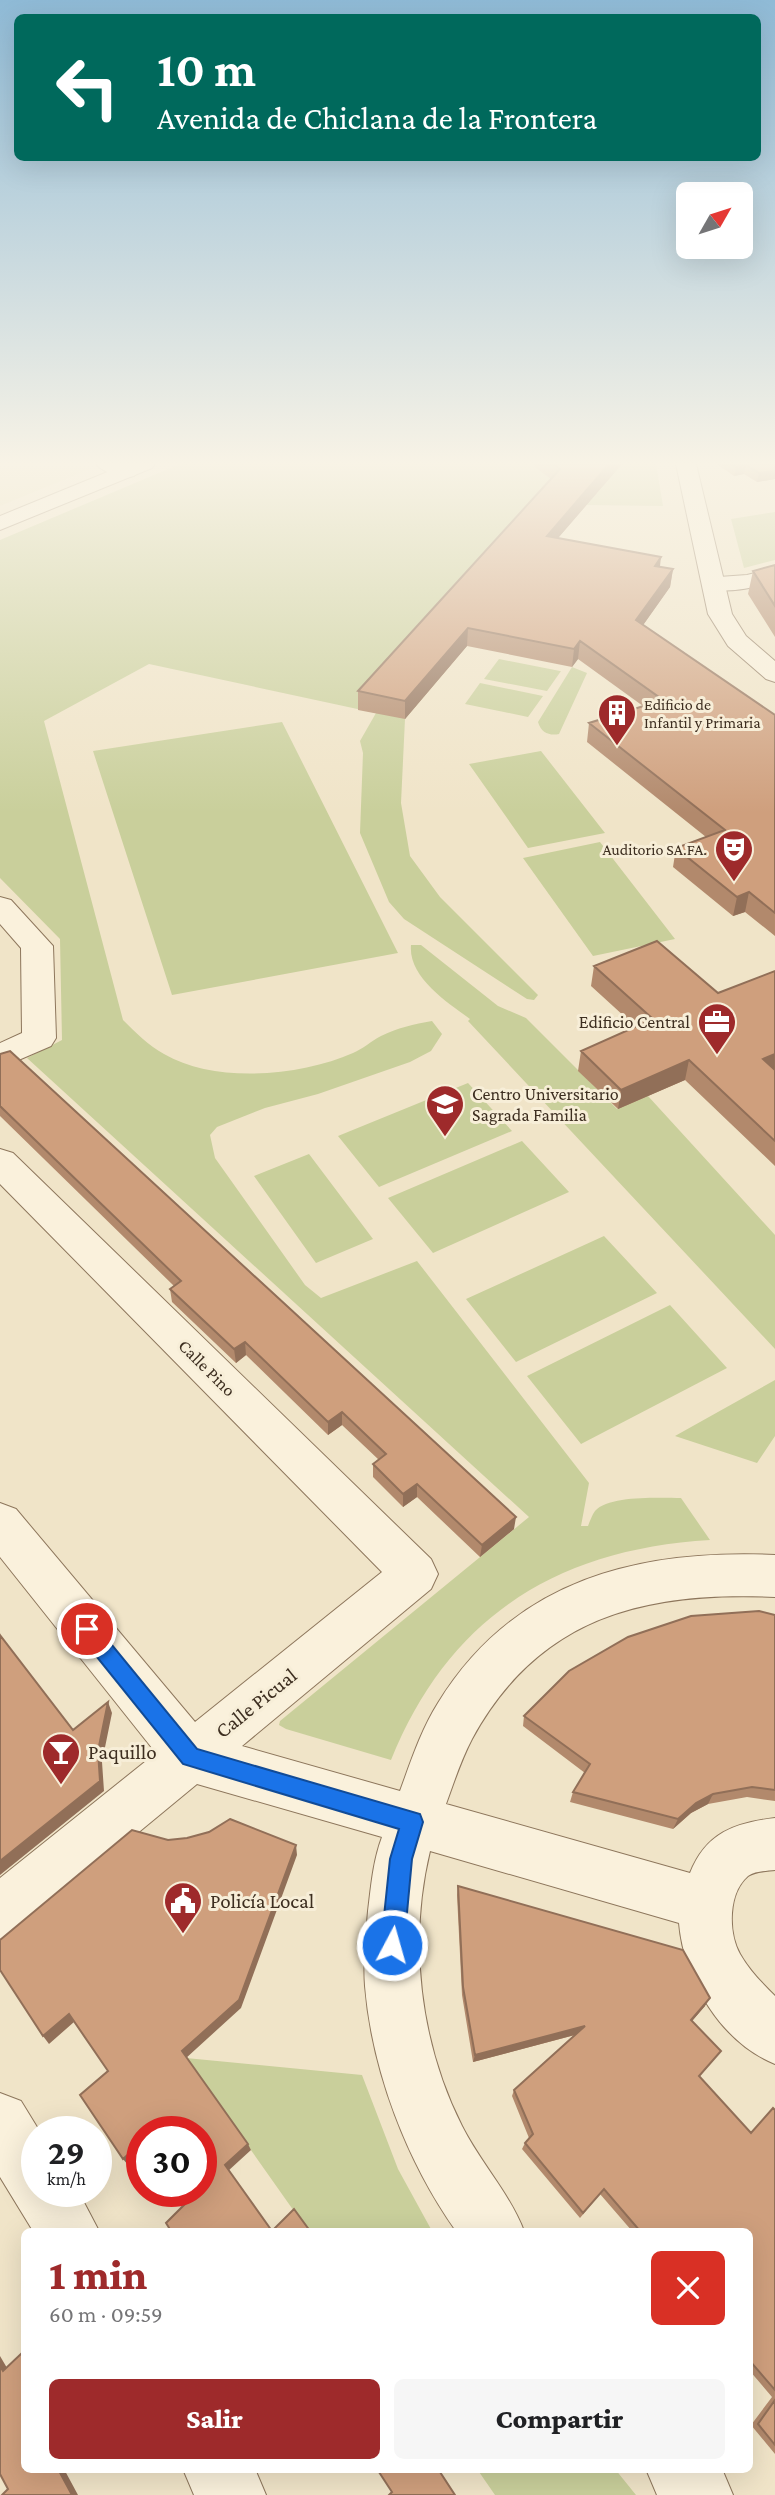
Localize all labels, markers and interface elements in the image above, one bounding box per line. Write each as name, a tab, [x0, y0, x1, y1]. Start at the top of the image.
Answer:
icon: left	[42, 42, 133, 133]
text: 10 m	[157, 42, 256, 97]
text: Avenida de Chiclana de la Frontera	[157, 100, 597, 136]
north arrow	[676, 182, 752, 259]
map controls	[676, 182, 753, 259]
building icon: Edificio de Infantil y Primaria	[596, 692, 638, 747]
place label: Edificio de Infantil y Primaria	[644, 696, 761, 732]
theatre icon: Auditorio SA.FA.	[713, 828, 755, 883]
place label: Auditorio SA.FA.	[602, 841, 707, 858]
office icon: Edificio Central	[696, 1001, 738, 1056]
place label: Edificio Central	[579, 1012, 690, 1032]
school or university icon: Centro Universitario Sagrada Familia	[424, 1083, 466, 1138]
place label: Centro Universitario Sagrada Familia	[472, 1084, 619, 1125]
street label: Calle Pino	[174, 1335, 240, 1401]
pin	[57, 1599, 117, 1659]
icon: arrive	[68, 1610, 106, 1648]
street label: Calle Picual	[211, 1663, 301, 1743]
bar icon: Paquillo	[40, 1731, 82, 1786]
place label: Paquillo	[88, 1740, 157, 1764]
public building icon: Policía Local	[162, 1880, 204, 1935]
place label: Policía Local	[210, 1889, 314, 1913]
position arrow	[355, 1908, 429, 1982]
speed limit sign: 30	[126, 2116, 217, 2207]
text: 29	[48, 2133, 85, 2172]
text: km/h	[47, 2169, 86, 2189]
text: 1 min	[49, 2251, 147, 2298]
button: close	[651, 2251, 725, 2325]
text: 60 m · 09:59	[49, 2301, 163, 2327]
button: Salir	[49, 2379, 380, 2459]
button: Compartir	[394, 2379, 725, 2459]

